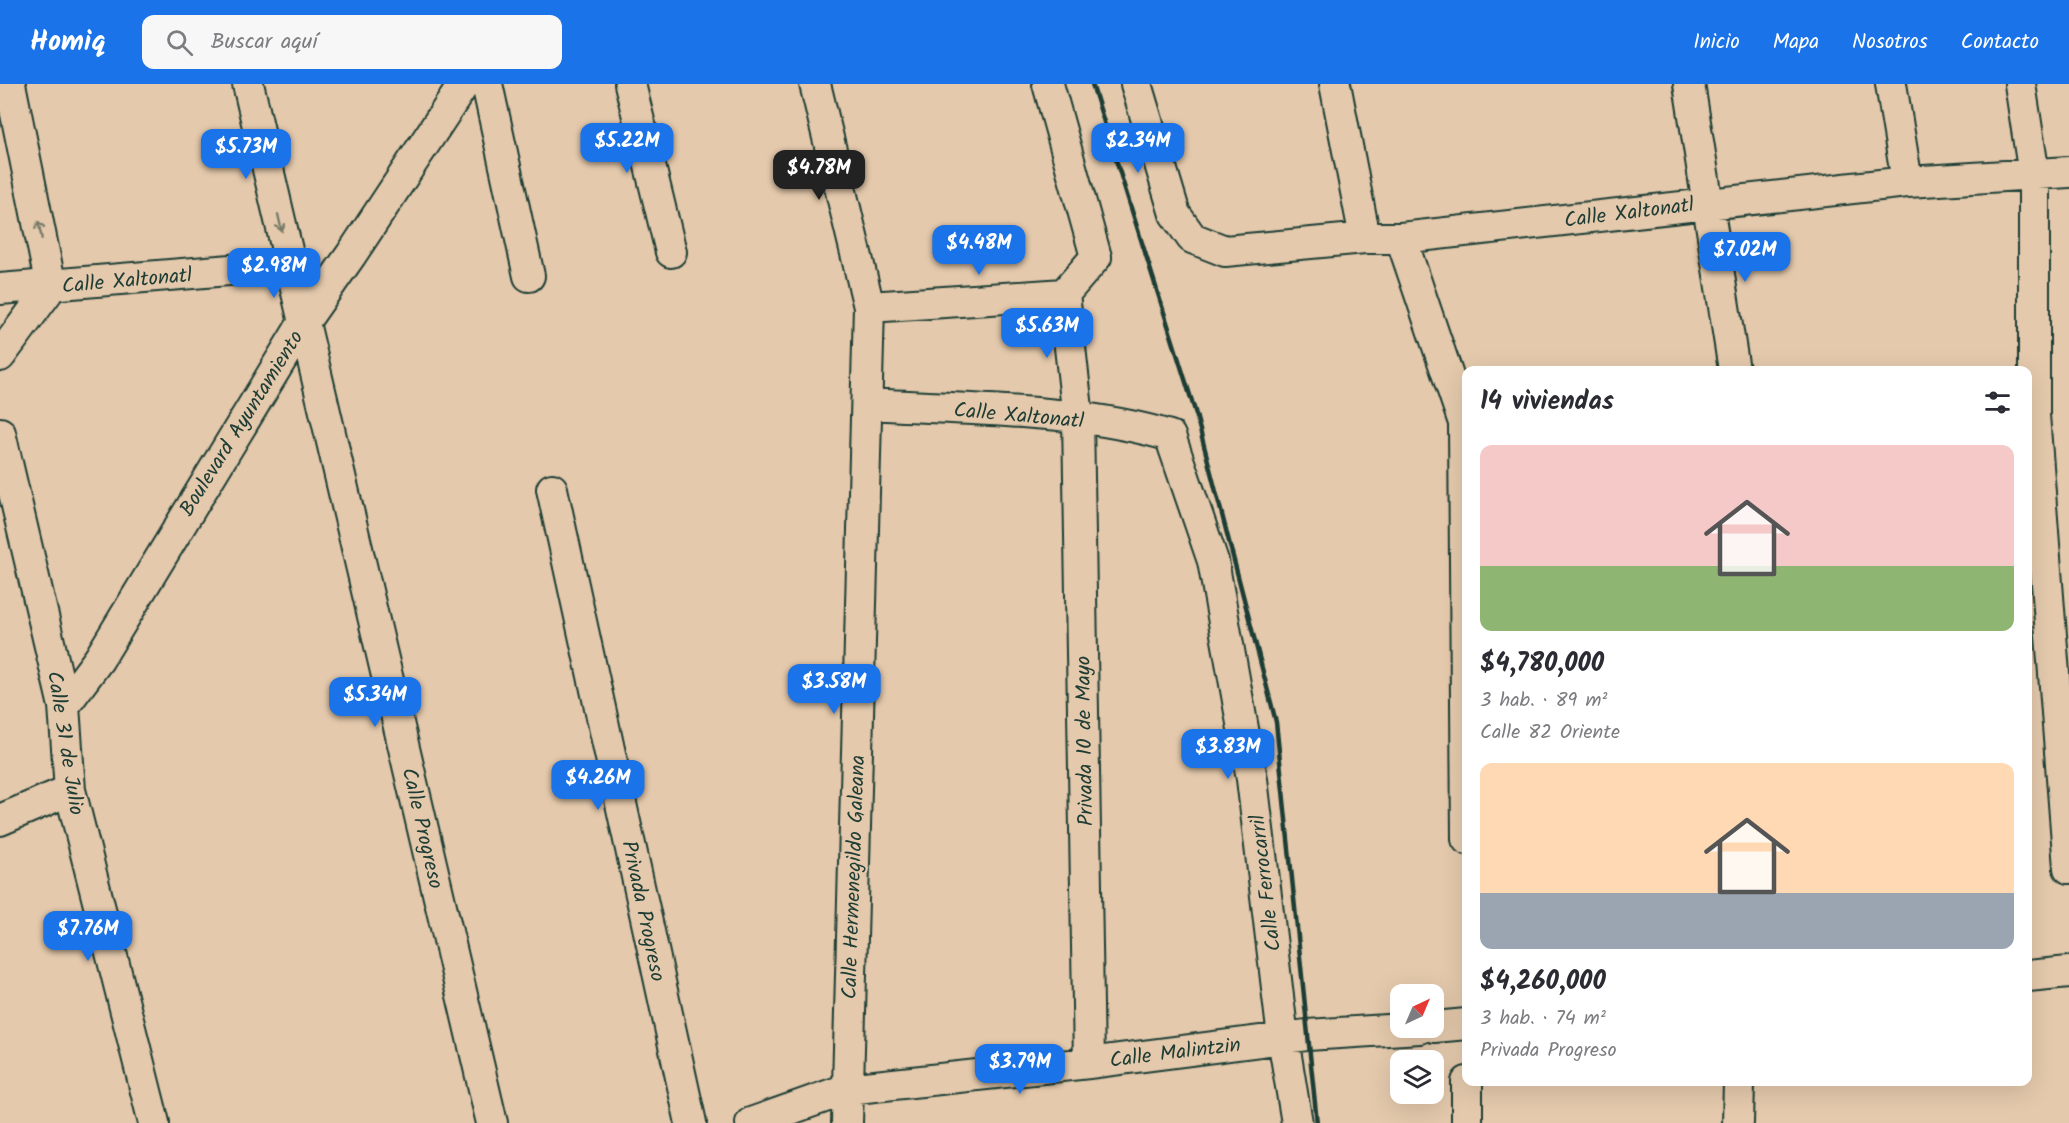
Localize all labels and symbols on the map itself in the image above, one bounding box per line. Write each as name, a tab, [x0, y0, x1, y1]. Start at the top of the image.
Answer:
pin: $5.22M	[578, 123, 676, 174]
pin: $2.34M	[1089, 123, 1187, 174]
pin: $5.73M	[197, 129, 295, 180]
pin: $4.78M	[770, 150, 868, 201]
street label: Calle Xaltonatl	[1562, 189, 1696, 238]
one-way arrow	[275, 213, 287, 232]
one-way arrow	[34, 220, 45, 240]
pin: $4.48M	[930, 225, 1028, 276]
pin: $7.02M	[1696, 232, 1794, 283]
pin: $2.98M	[225, 248, 323, 299]
street label: Calle Xaltonatl	[61, 259, 194, 304]
pin: $5.63M	[998, 308, 1096, 359]
street label: Boulevard Ayuntamiento	[172, 324, 313, 523]
street label: Calle Xaltonatl	[952, 394, 1085, 439]
street label: Privada 10 de Mayo	[1068, 655, 1103, 826]
pin: $3.58M	[785, 664, 883, 715]
street label: Calle 31 de Julio	[37, 669, 92, 818]
pin: $5.34M	[326, 677, 424, 728]
pin: $3.83M	[1179, 729, 1277, 780]
street label: Calle Hermenegildo Galeana	[834, 754, 875, 1000]
pin: $4.26M	[549, 760, 647, 811]
street label: Calle Progreso	[392, 765, 451, 892]
street label: Calle Ferrocarril	[1242, 812, 1291, 953]
street label: Privada Progreso	[611, 838, 674, 985]
pin: $7.76M	[39, 911, 137, 962]
north arrow	[1390, 984, 1444, 1038]
street label: Calle Malintzin	[1108, 1029, 1243, 1078]
pin: $3.79M	[971, 1044, 1069, 1095]

